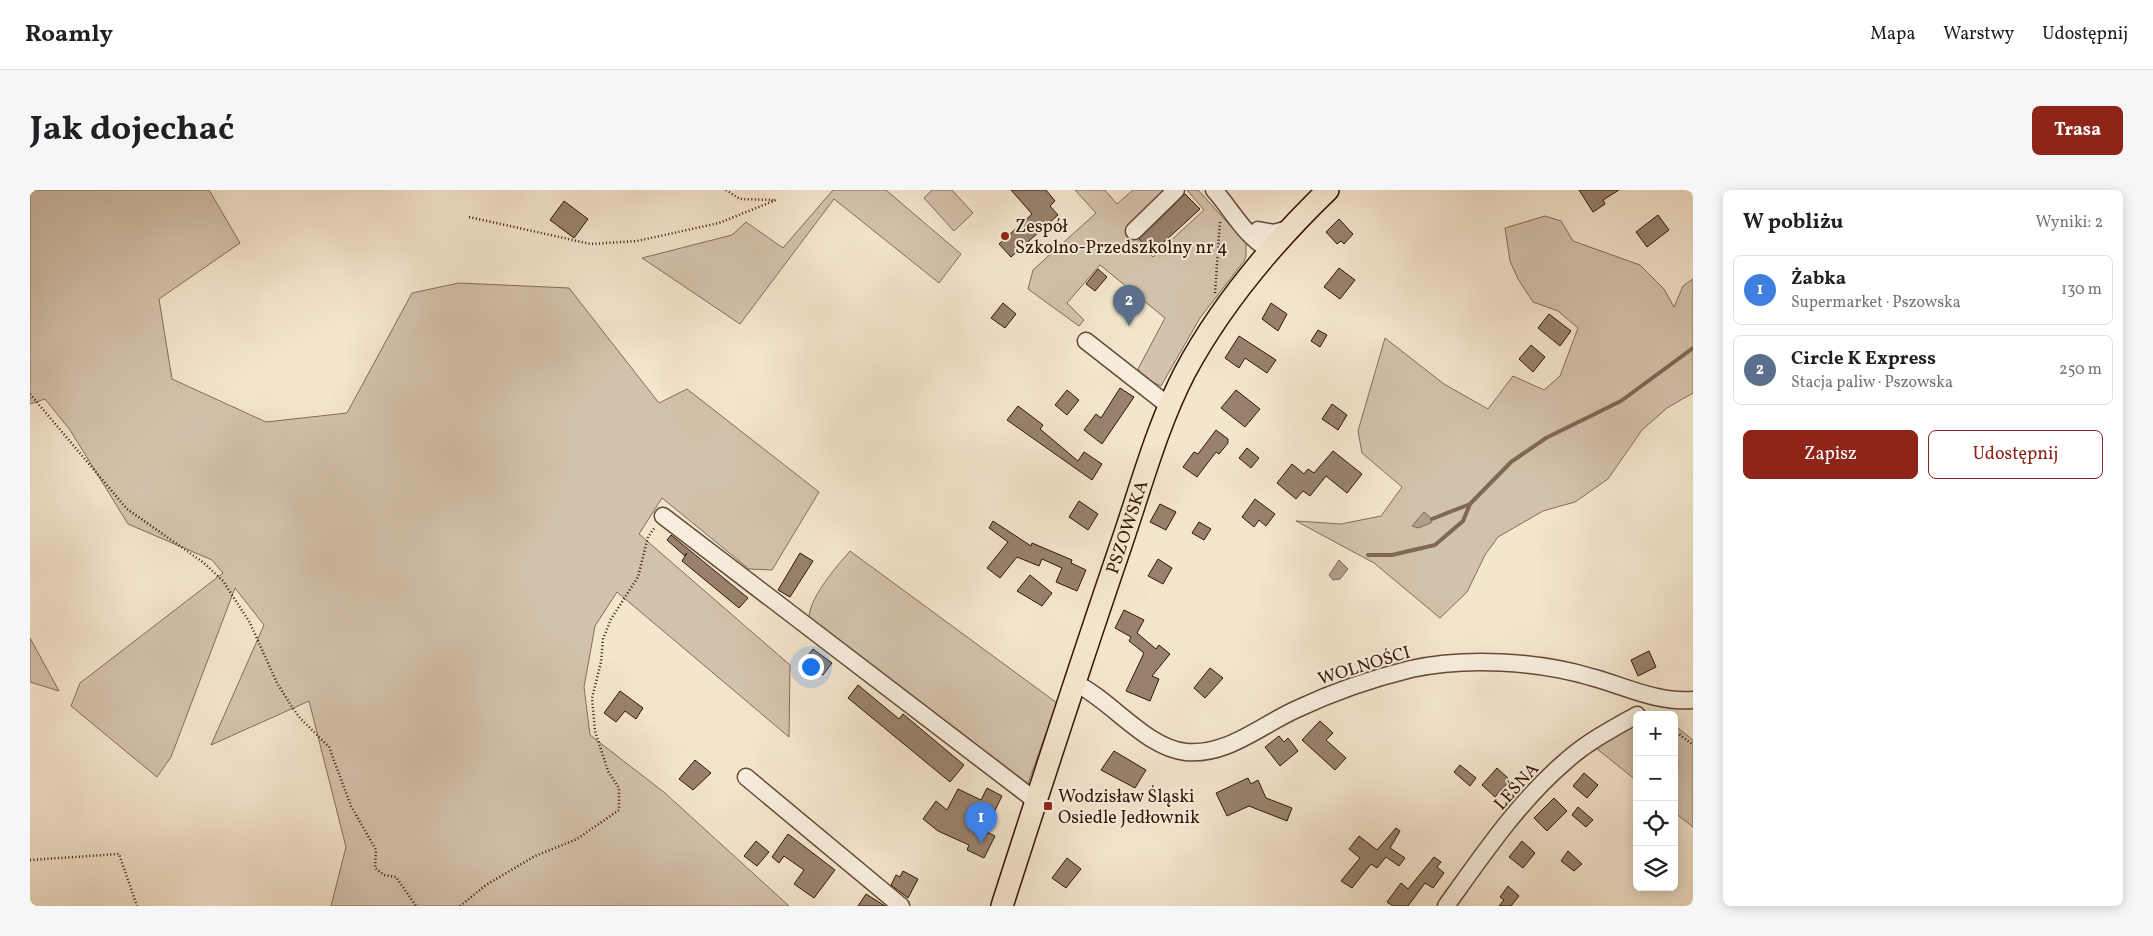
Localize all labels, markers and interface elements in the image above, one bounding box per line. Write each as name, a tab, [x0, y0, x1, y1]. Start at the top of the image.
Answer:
text: Roamly	[25, 18, 113, 52]
text: Mapa	[1870, 22, 1915, 47]
text: Warstwy	[1943, 22, 2014, 47]
text: Udostępnij	[2042, 22, 2128, 47]
text: Jak dojechać	[30, 106, 234, 154]
button: Trasa	[2032, 106, 2123, 155]
text: W pobliżu	[1743, 208, 1843, 237]
text: Wyniki: 2	[2035, 212, 2103, 234]
place label: Zespół Szkolno-Przedszkolny nr 4	[1015, 215, 1228, 261]
marker: Zespół Szkolno-Przedszkolny nr 4	[999, 230, 1011, 242]
text: Żabka	[1791, 266, 1846, 292]
text: 1	[1757, 279, 1763, 301]
text: 130 m	[2061, 279, 2102, 301]
pin: 2	[1113, 285, 1145, 326]
text: Supermarket · Pszowska	[1791, 292, 1961, 314]
text: Circle K Express	[1791, 346, 1936, 372]
text: 2	[1756, 359, 1764, 381]
text: 250 m	[2059, 359, 2102, 381]
text: Stacja paliw · Pszowska	[1791, 372, 1953, 394]
button: Zapisz	[1743, 430, 1918, 479]
button: Udostępnij	[1928, 430, 2103, 479]
street label: PSZOWSKA	[1101, 477, 1155, 578]
street label: WOLNOŚCI	[1315, 641, 1414, 692]
your location	[798, 654, 824, 680]
map controls	[1633, 711, 1678, 891]
button: +	[1633, 711, 1678, 756]
button: −	[1633, 756, 1678, 801]
street label: LEŚNA	[1489, 757, 1546, 816]
place label: Wodzisław Śląski Osiedle Jedłownik	[1058, 785, 1200, 831]
marker: Wodzisław Śląski Osiedle Jedłownik	[1042, 800, 1054, 812]
button: locate	[1633, 801, 1678, 846]
pin: 1	[965, 802, 997, 843]
button: layers	[1633, 846, 1678, 891]

